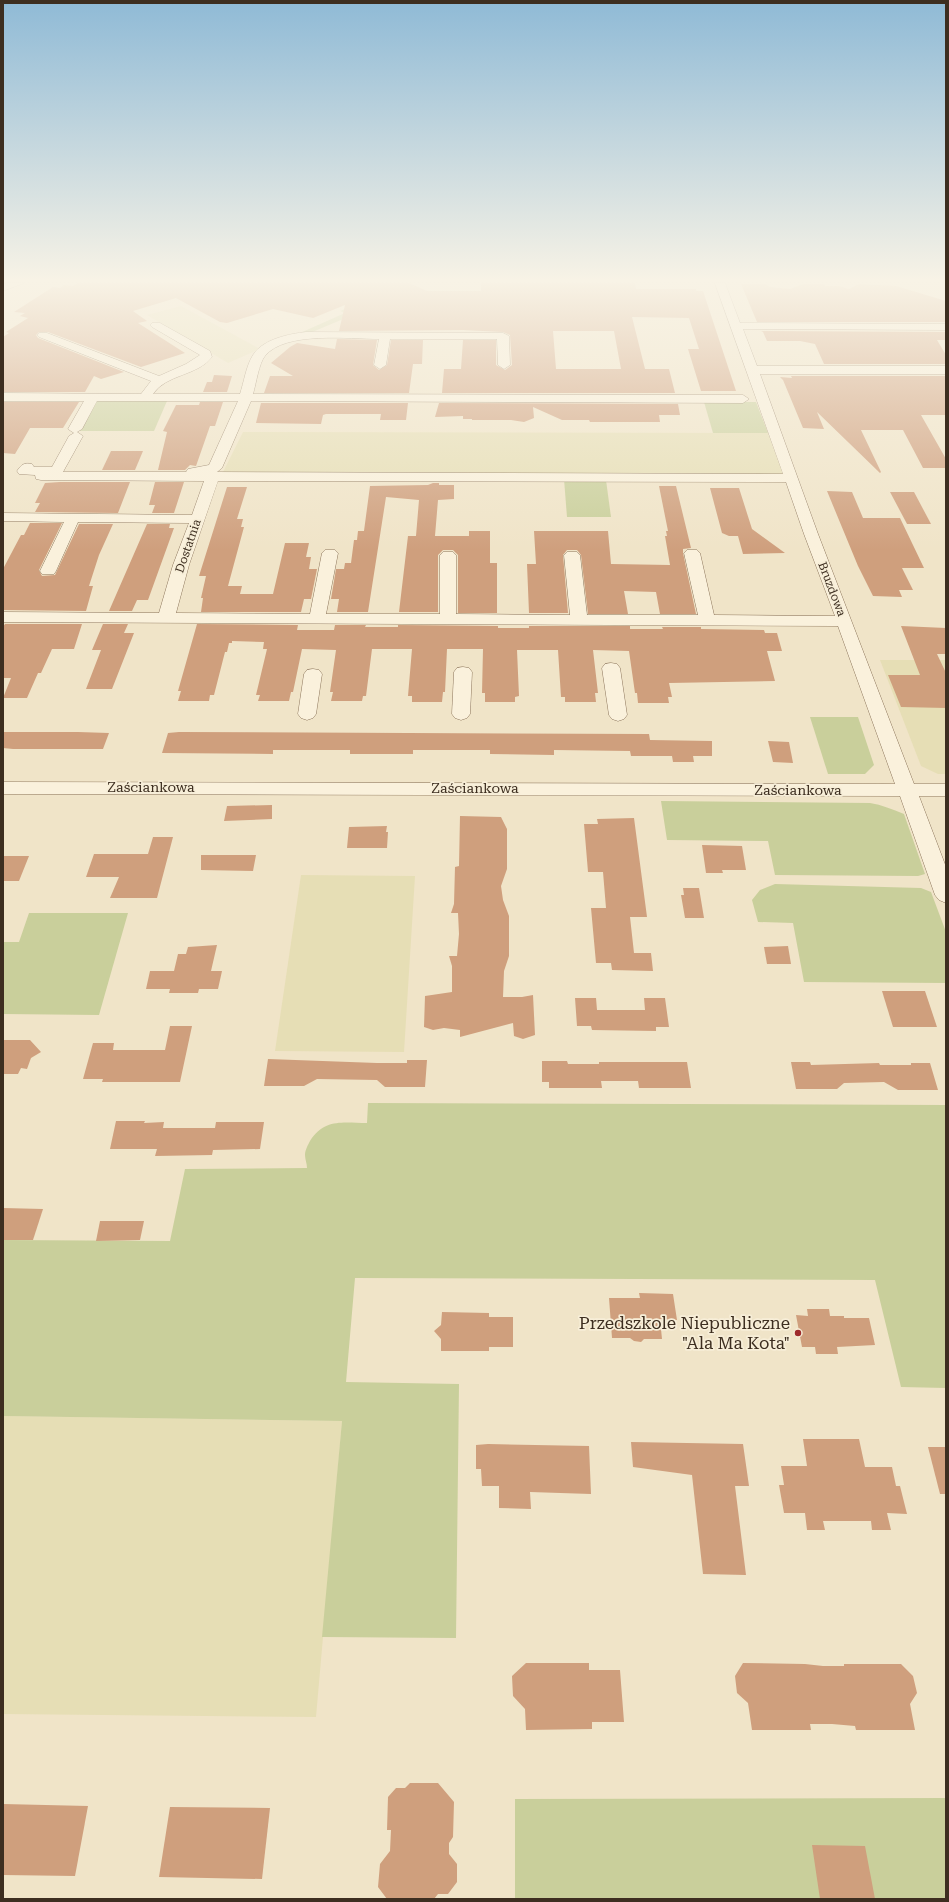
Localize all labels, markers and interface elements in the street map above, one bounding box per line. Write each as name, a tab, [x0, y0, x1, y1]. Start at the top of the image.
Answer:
street label: Dostatnia	[172, 517, 204, 575]
street label: Bruzdowa	[815, 560, 849, 619]
street label: Zaściankowa	[107, 779, 195, 795]
street label: Zaściankowa	[431, 780, 519, 796]
street label: Zaściankowa	[754, 782, 842, 798]
place label: Przedszkole Niepubliczne "Ala Ma Kota"	[579, 1313, 790, 1353]
marker: Przedszkole Niepubliczne "Ala Ma Kota"	[793, 1328, 803, 1338]

